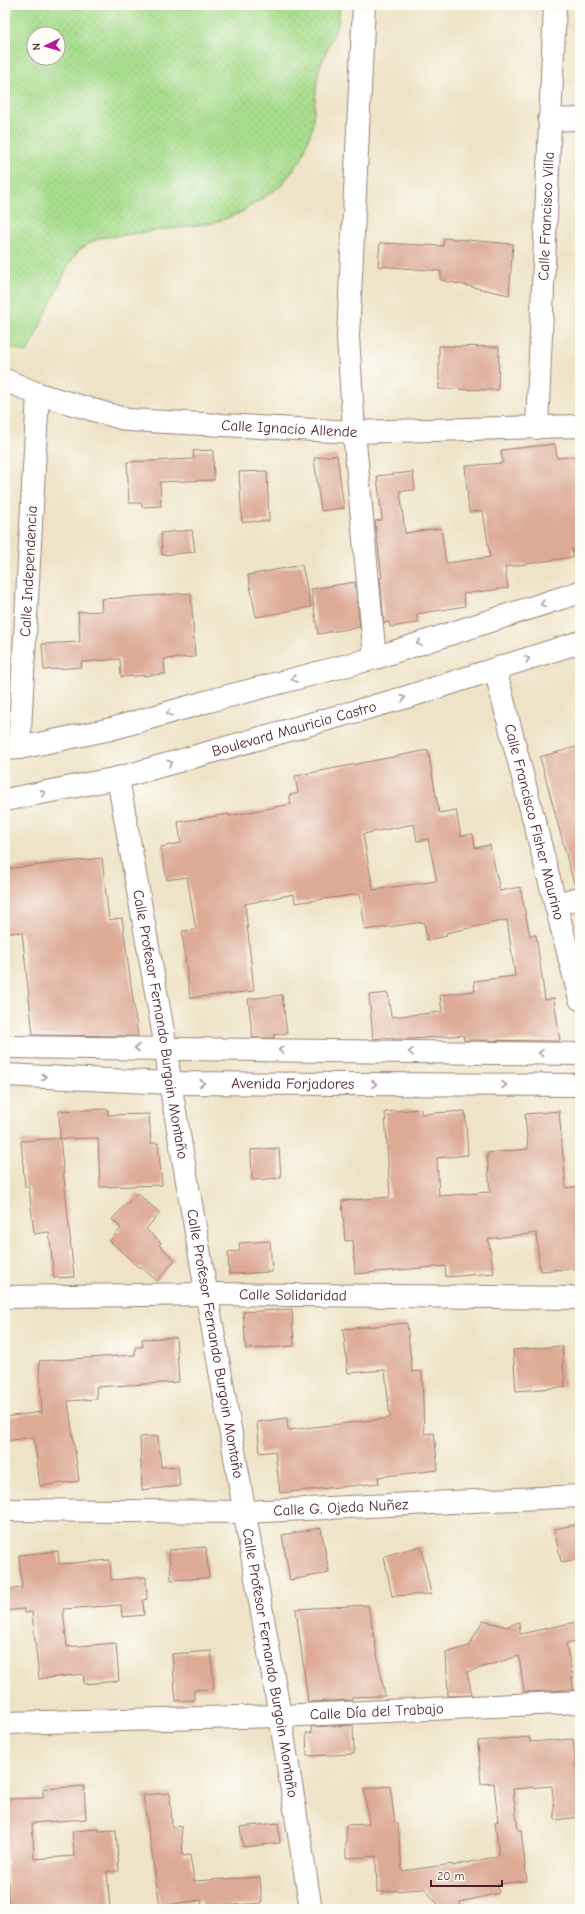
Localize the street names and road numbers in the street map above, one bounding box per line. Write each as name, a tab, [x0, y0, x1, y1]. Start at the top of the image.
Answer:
street label: Calle Francisco Villa	[534, 151, 558, 281]
street label: Calle Ignacio Allende	[221, 416, 358, 441]
street label: Calle Independencia	[16, 505, 41, 637]
street label: Boulevard Mauricio Castro	[210, 697, 378, 760]
street label: Calle Francisco Fisher Maurino	[501, 722, 568, 922]
street label: Calle Profesor Fernando Burgoin Montaño	[129, 888, 192, 1160]
street label: Avenida Forjadores	[231, 1074, 354, 1093]
street label: Calle Profesor Fernando Burgoin Montaño	[183, 1208, 248, 1480]
street label: Calle Solidaridad	[239, 1285, 347, 1304]
street label: Calle G. Ojeda Nuñez	[273, 1495, 409, 1520]
street label: Calle Profesor Fernando Burgoin Montaño	[239, 1527, 302, 1799]
street label: Calle Día del Trabajo	[309, 1699, 444, 1724]

